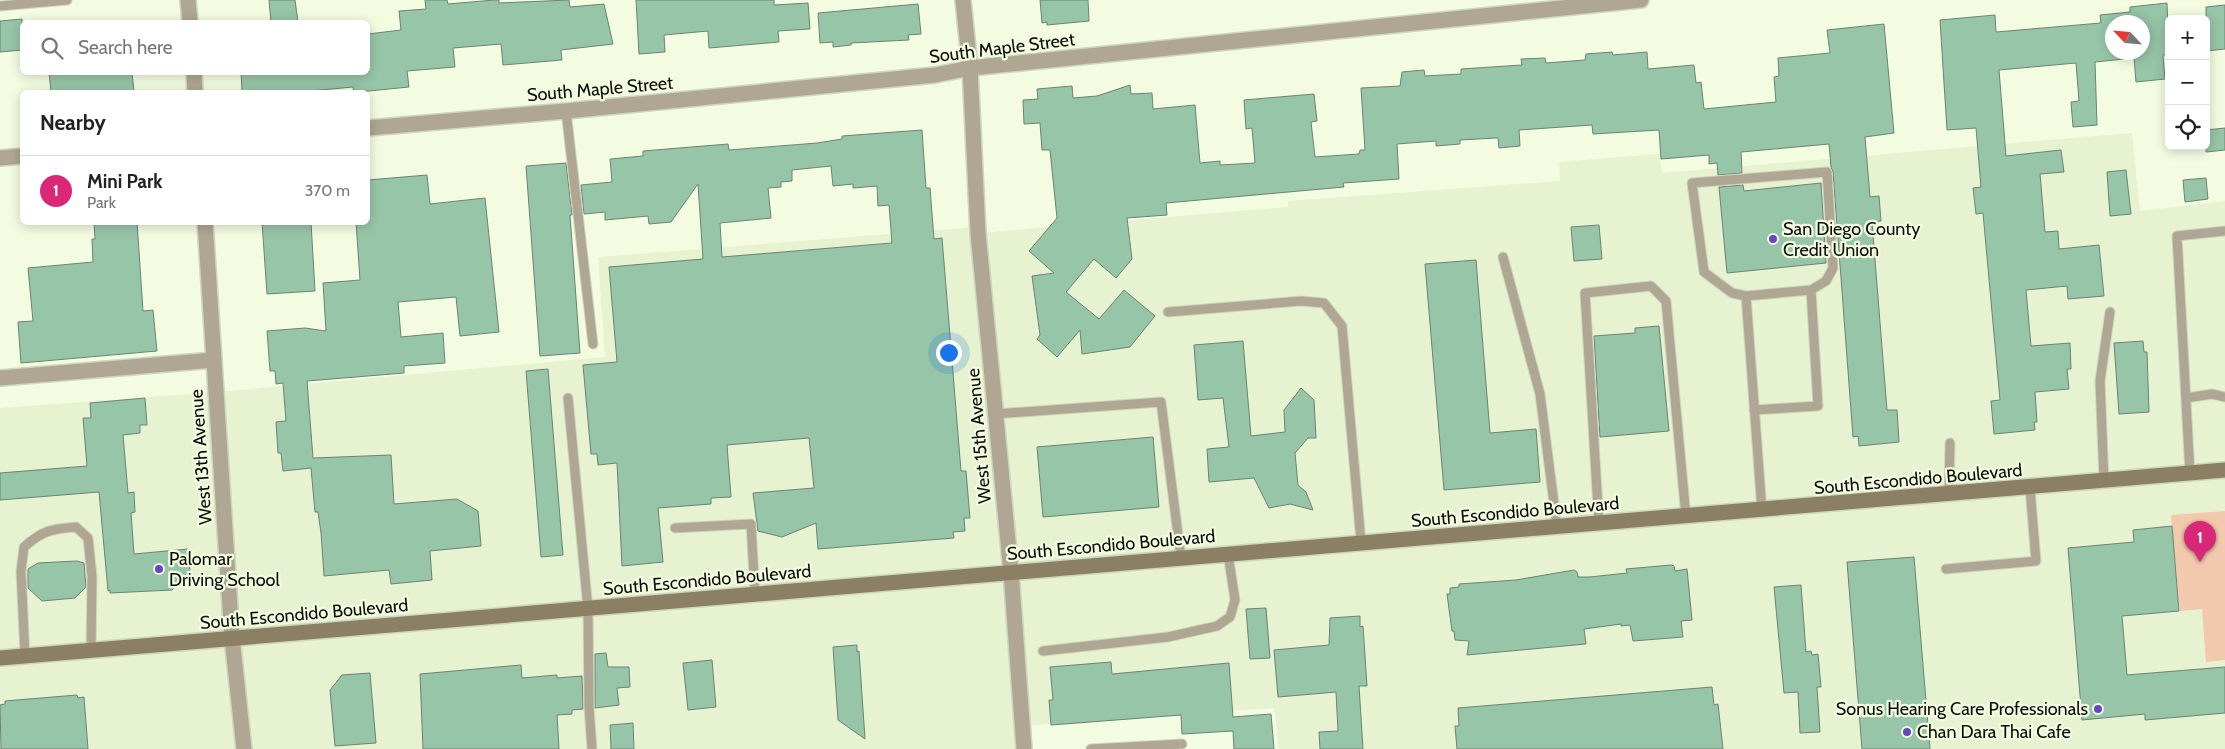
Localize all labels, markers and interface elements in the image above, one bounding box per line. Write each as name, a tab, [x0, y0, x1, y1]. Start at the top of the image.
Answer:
north arrow	[2105, 15, 2150, 60]
map controls	[2165, 15, 2210, 150]
button: +	[2165, 15, 2210, 60]
search box	[20, 20, 370, 75]
street label: South Maple Street	[928, 28, 1076, 68]
icon: search	[38, 34, 66, 62]
text: Search here	[78, 36, 172, 59]
button: −	[2165, 60, 2210, 105]
street label: South Maple Street	[526, 72, 674, 106]
button: locate	[2165, 105, 2210, 150]
text: Nearby	[40, 110, 106, 135]
text: Mini Park	[87, 170, 163, 193]
text: 1	[53, 181, 59, 200]
text: 370 m	[305, 181, 350, 200]
text: Park	[87, 193, 116, 212]
place label: San Diego County Credit Union	[1783, 218, 1920, 261]
marker: San Diego County Credit Union	[1767, 233, 1779, 245]
your location	[936, 340, 962, 366]
street label: West 15th Avenue	[962, 367, 996, 505]
street label: West 13th Avenue	[185, 389, 217, 525]
street label: South Escondido Boulevard	[1813, 459, 2023, 499]
street label: South Escondido Boulevard	[1410, 492, 1620, 532]
pin: 1	[2184, 521, 2216, 562]
street label: South Escondido Boulevard	[1006, 525, 1216, 565]
place label: Palomar Driving School	[169, 548, 280, 591]
street label: South Escondido Boulevard	[602, 560, 812, 600]
marker: Palomar Driving School	[153, 563, 165, 575]
street label: South Escondido Boulevard	[199, 594, 409, 634]
place label: Sonus Hearing Care Professionals	[1836, 698, 2088, 720]
marker: Sonus Hearing Care Professionals	[2092, 703, 2104, 715]
place label: Chan Dara Thai Cafe	[1917, 721, 2071, 743]
marker: Chan Dara Thai Cafe	[1901, 726, 1913, 738]

